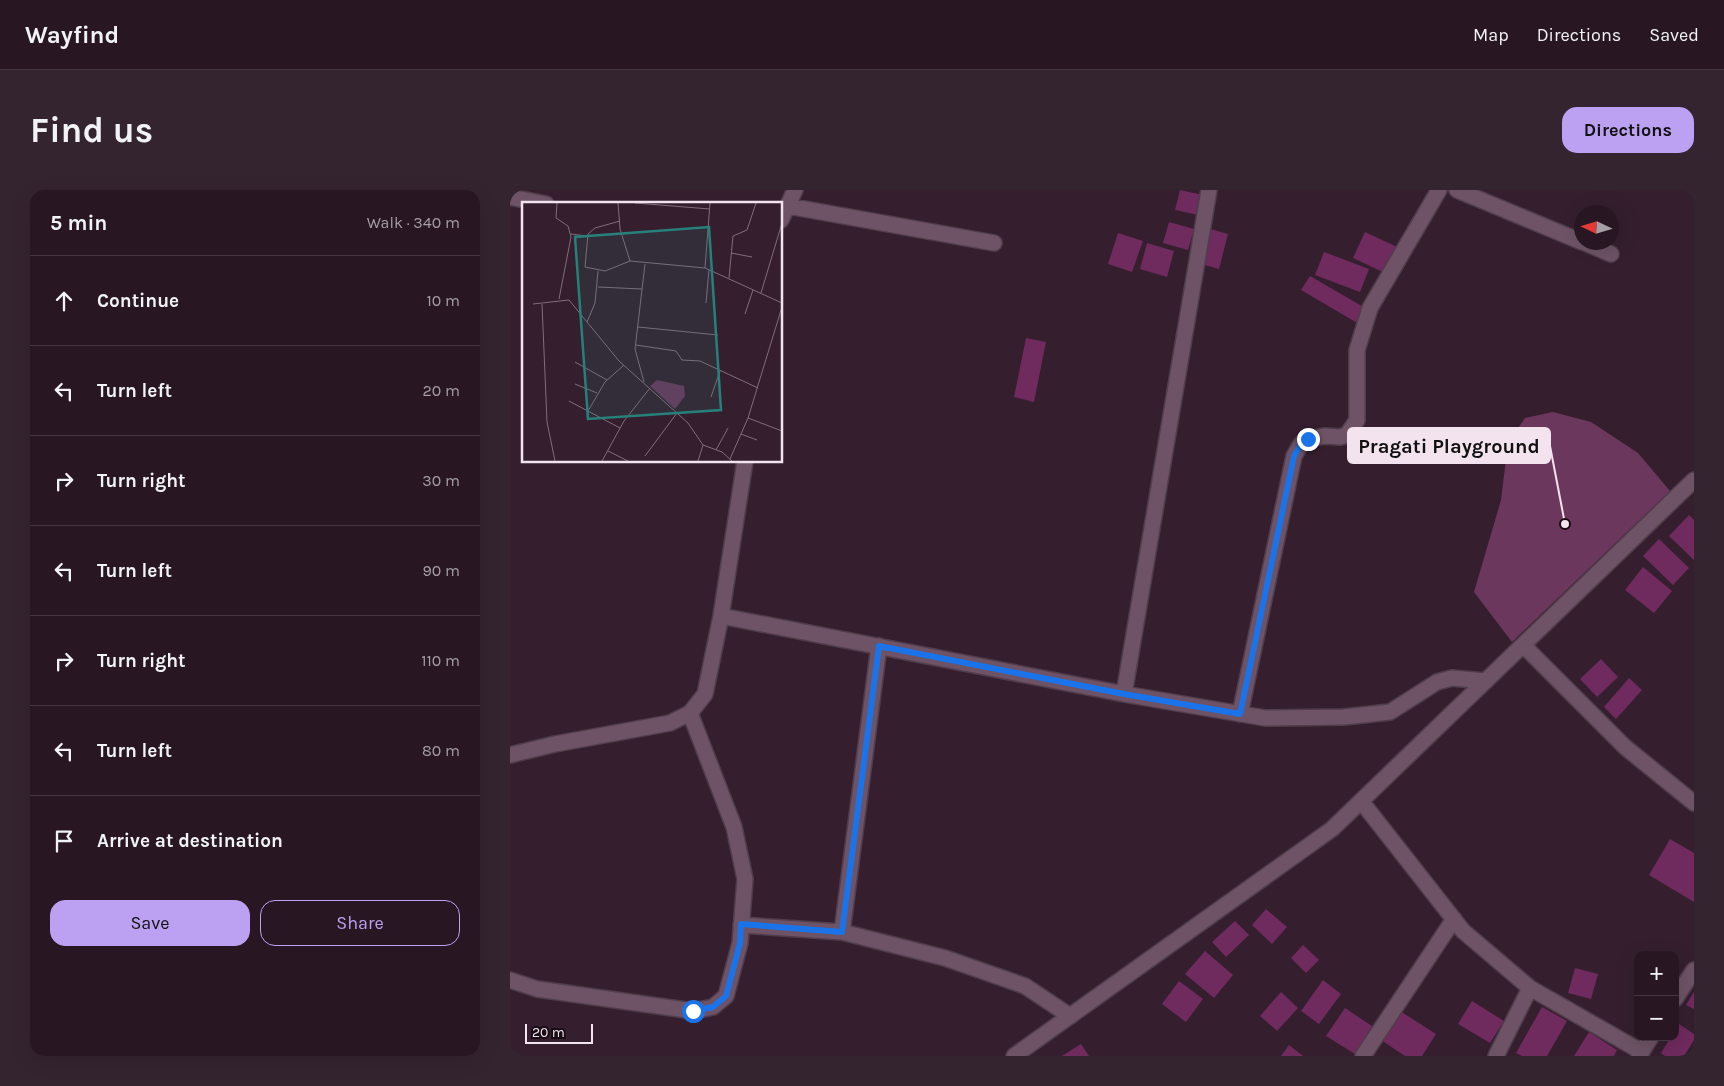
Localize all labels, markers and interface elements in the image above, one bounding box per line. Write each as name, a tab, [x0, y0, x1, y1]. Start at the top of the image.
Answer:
text: Wayfind	[25, 21, 119, 49]
text: Map	[1473, 24, 1509, 46]
text: Directions	[1537, 24, 1621, 46]
text: Saved	[1649, 24, 1699, 46]
button: Directions	[1562, 107, 1694, 153]
text: Find us	[30, 110, 153, 151]
inset map	[522, 202, 782, 462]
north arrow	[1574, 205, 1619, 250]
text: 5 min	[50, 211, 107, 235]
text: Walk · 340 m	[367, 213, 460, 232]
icon: ahead	[50, 287, 78, 315]
text: Continue	[97, 290, 179, 312]
text: 10 m	[426, 291, 460, 310]
icon: left	[50, 377, 78, 405]
text: Turn left	[97, 380, 172, 402]
text: 20 m	[422, 381, 460, 400]
route end	[1297, 428, 1320, 451]
callout: Pragati Playground	[1348, 428, 1550, 463]
text: Pragati Playground	[1358, 435, 1540, 458]
icon: right	[50, 467, 78, 495]
text: Turn right	[97, 470, 186, 492]
text: 30 m	[422, 471, 460, 490]
icon: left	[50, 557, 78, 585]
text: Turn left	[97, 560, 172, 582]
text: 90 m	[422, 561, 460, 580]
icon: right	[50, 647, 78, 675]
text: Turn right	[97, 650, 186, 672]
text: 110 m	[421, 651, 460, 670]
icon: left	[50, 737, 78, 765]
text: Turn left	[97, 740, 172, 762]
text: 80 m	[422, 741, 460, 760]
icon: arrive	[50, 827, 78, 855]
text: Arrive at destination	[97, 830, 283, 852]
button: Save	[50, 900, 250, 946]
button: Share	[260, 900, 460, 946]
map controls	[1634, 951, 1679, 1041]
button: +	[1634, 951, 1679, 996]
button: −	[1634, 996, 1679, 1041]
route start	[682, 1000, 705, 1023]
scale bar	[525, 1021, 592, 1044]
text: 20 m	[532, 1024, 565, 1041]

